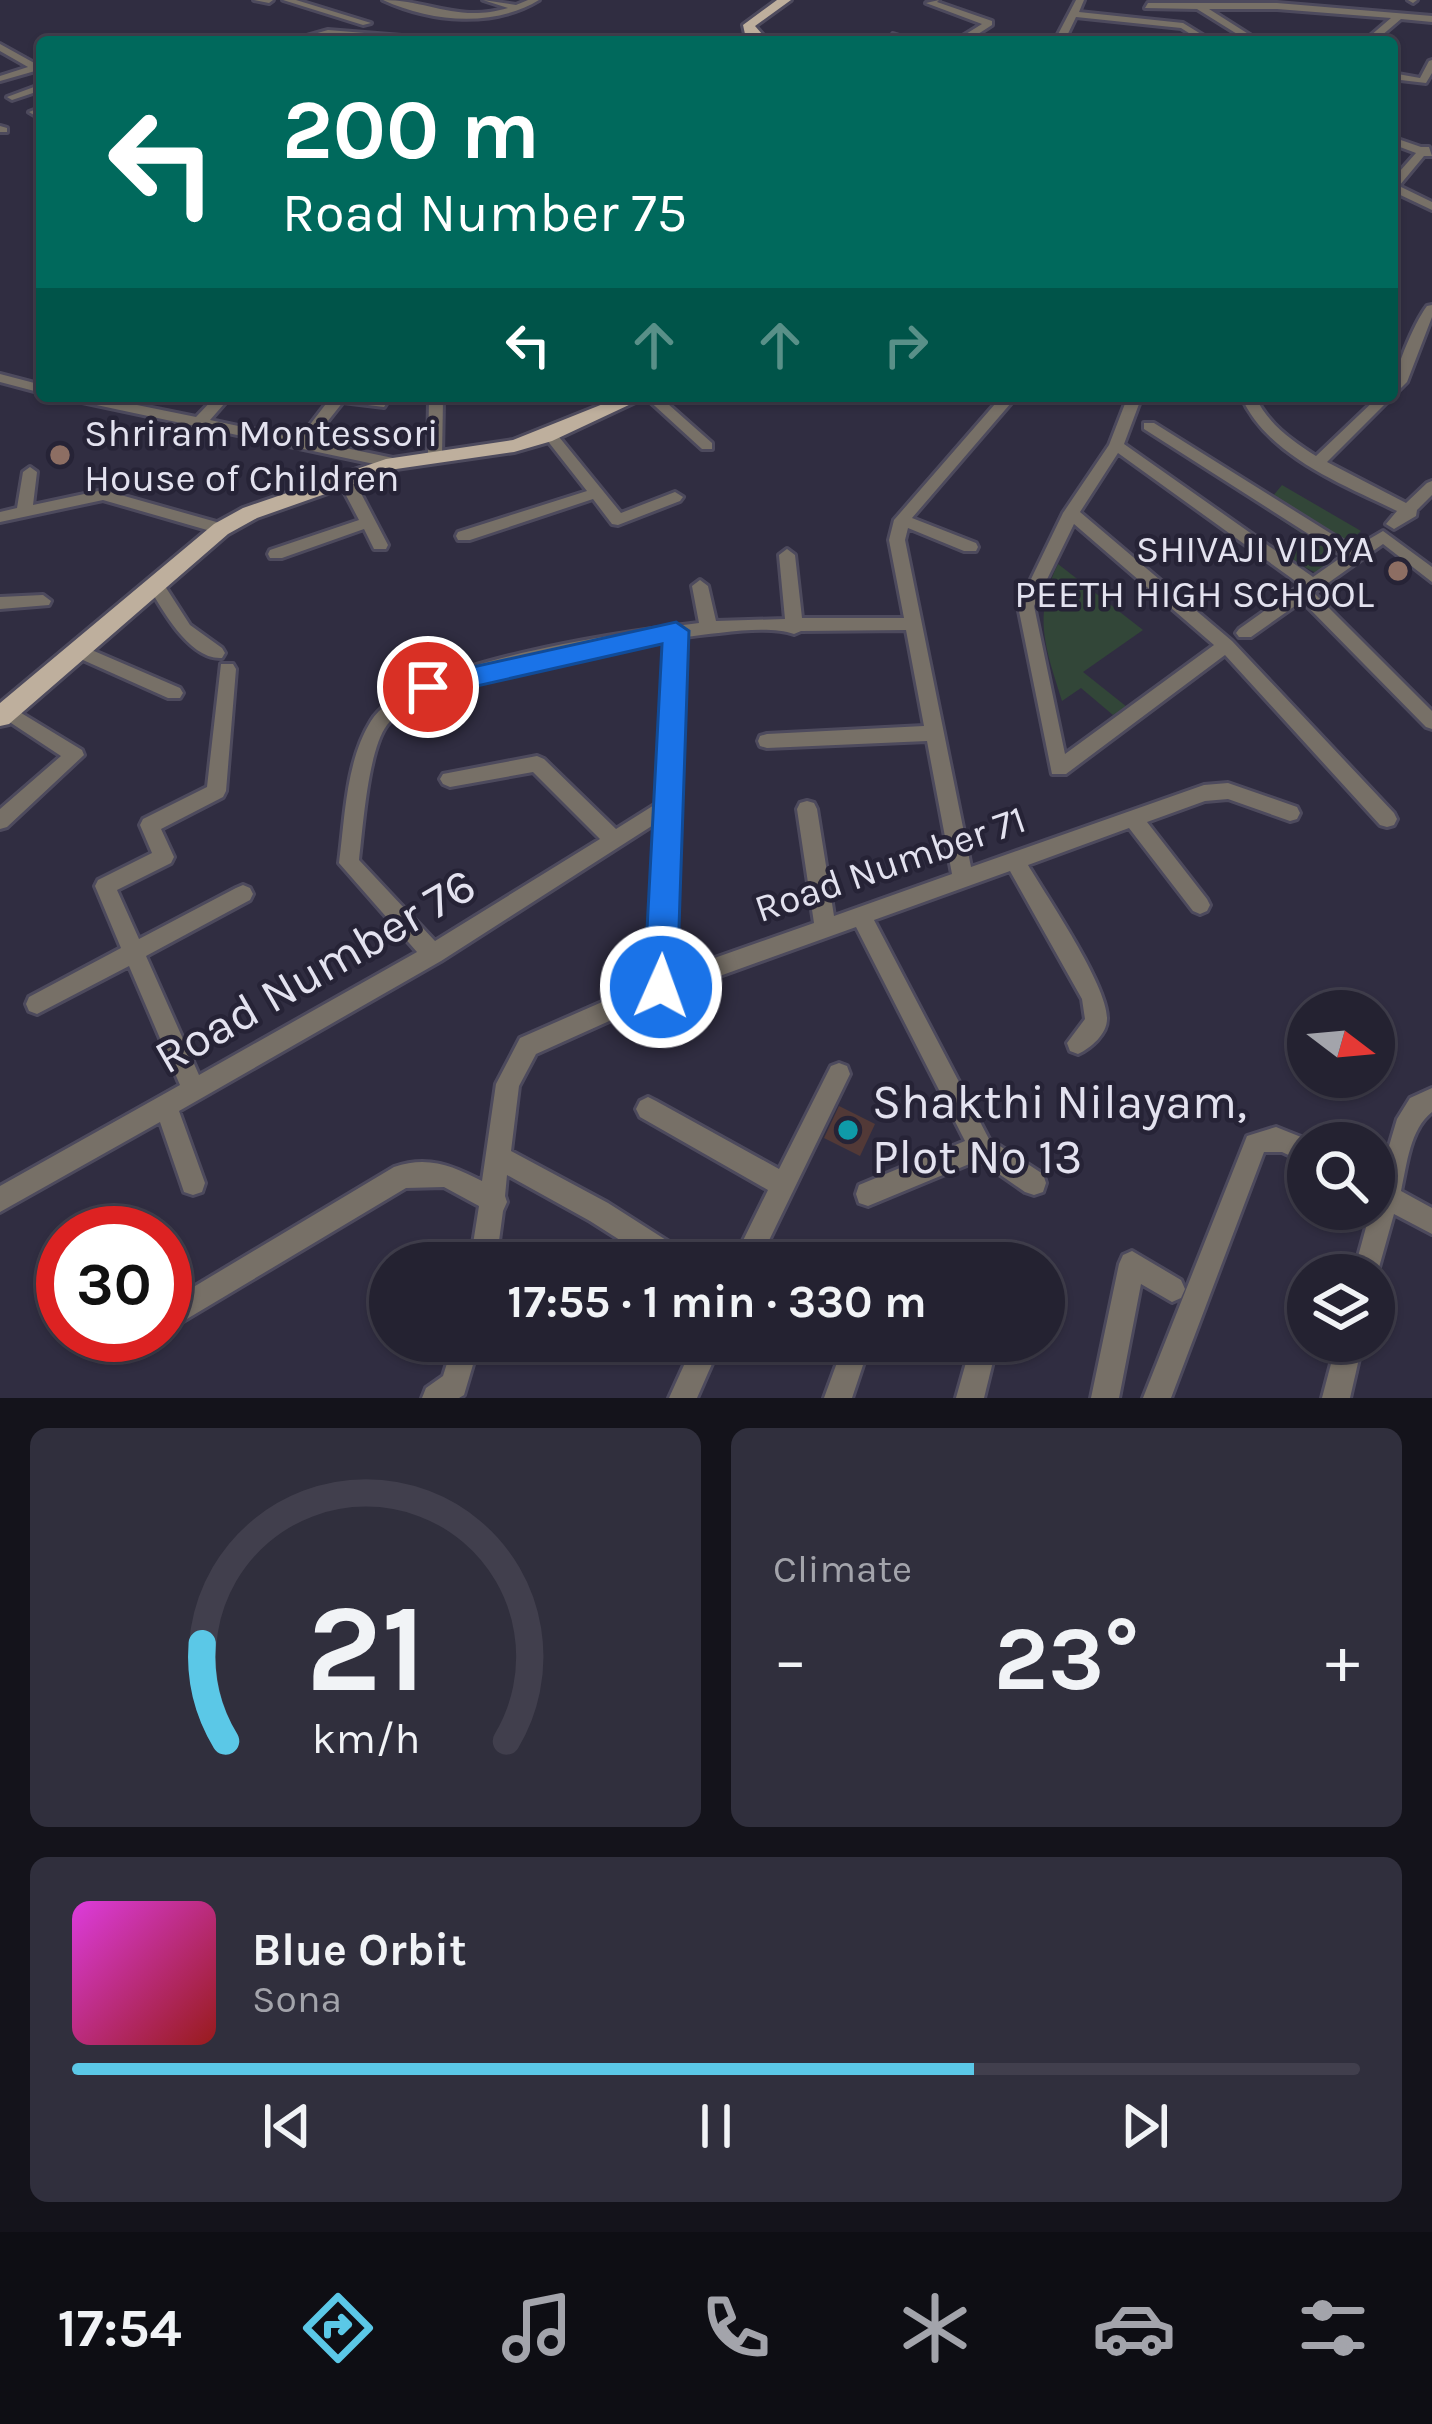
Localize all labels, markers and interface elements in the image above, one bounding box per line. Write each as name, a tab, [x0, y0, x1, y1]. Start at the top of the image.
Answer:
text: 200 m	[282, 81, 540, 179]
icon: left	[84, 84, 240, 240]
text: Road Number 75	[282, 181, 687, 245]
icon: left	[495, 312, 561, 378]
icon: ahead	[621, 312, 687, 378]
icon: ahead	[747, 312, 813, 378]
icon: right	[873, 312, 939, 378]
place label: Shriram Montessori House of Children	[84, 410, 439, 501]
marker: Shriram Montessori House of Children	[47, 442, 73, 468]
place label: SHIVAJI VIDYA PEETH HIGH SCHOOL	[1014, 526, 1374, 617]
marker: SHIVAJI VIDYA PEETH HIGH SCHOOL	[1385, 558, 1411, 584]
pin	[377, 636, 479, 738]
icon: arrive	[395, 654, 461, 720]
street label: Road Number 71	[748, 796, 1032, 932]
street label: Road Number 76	[145, 857, 485, 1085]
position arrow	[598, 924, 724, 1050]
north arrow	[1287, 990, 1395, 1098]
map controls	[1287, 990, 1395, 1362]
place label: Shakthi Nilayam, Plot No 13	[872, 1074, 1247, 1185]
marker: Shakthi Nilayam, Plot No 13	[835, 1117, 861, 1143]
button: search	[1287, 1122, 1395, 1230]
speed limit sign: 30	[36, 1206, 192, 1362]
button: layers	[1287, 1254, 1395, 1362]
text: 17:55 · 1 min · 330 m	[507, 1276, 927, 1328]
text: Climate	[773, 1546, 912, 1592]
text: 21	[305, 1576, 425, 1721]
text: 23°	[994, 1606, 1139, 1712]
text: −	[773, 1621, 808, 1699]
text: +	[1325, 1621, 1360, 1699]
text: km/h	[311, 1713, 420, 1763]
text: Blue Orbit	[252, 1924, 467, 1976]
text: Sona	[252, 1976, 342, 2022]
icon: previous	[254, 2093, 320, 2159]
icon: pause	[683, 2093, 749, 2159]
icon: next	[1112, 2093, 1178, 2159]
icon: directions	[296, 2286, 380, 2370]
icon: music	[495, 2286, 579, 2370]
icon: phone	[694, 2286, 778, 2370]
icon: climate	[893, 2286, 977, 2370]
icon: car	[1092, 2286, 1176, 2370]
icon: filters	[1291, 2286, 1375, 2370]
text: 17:54	[57, 2296, 182, 2360]

